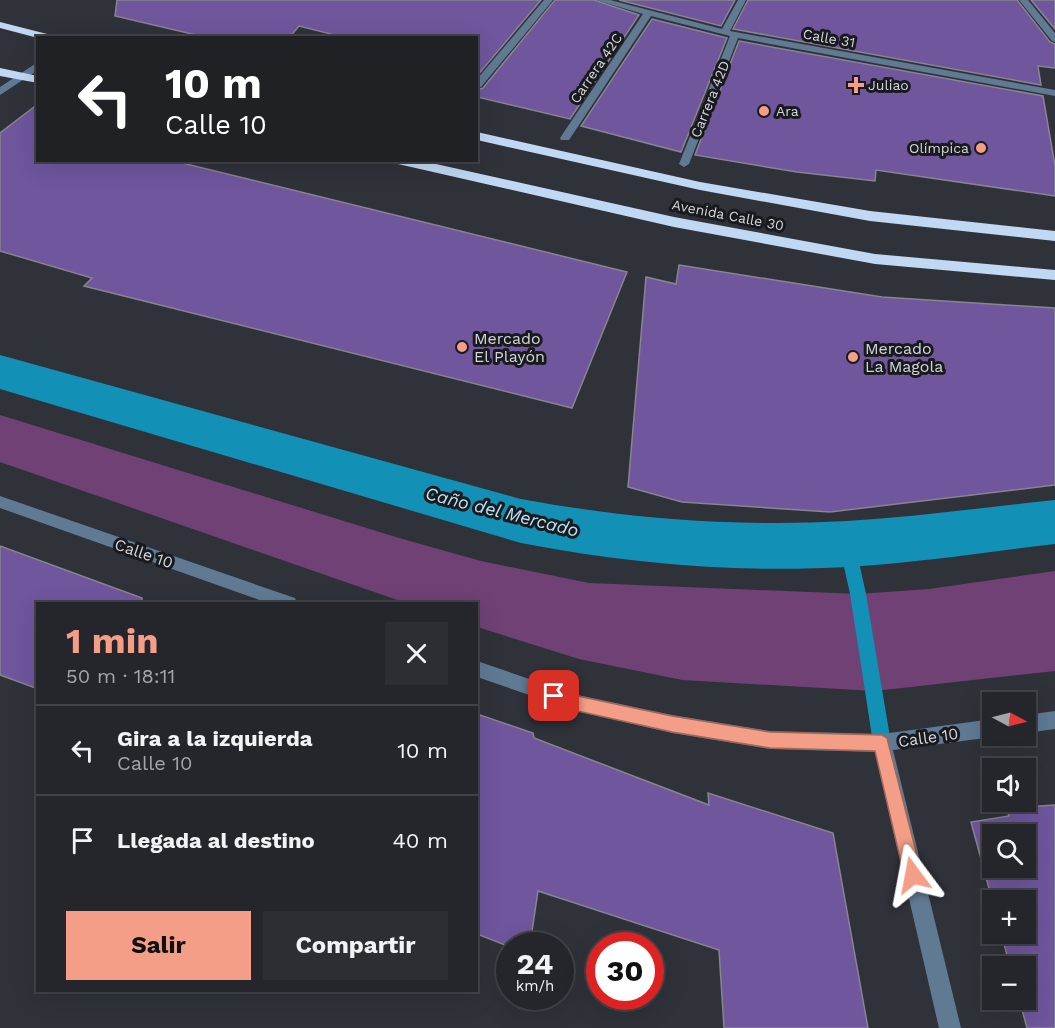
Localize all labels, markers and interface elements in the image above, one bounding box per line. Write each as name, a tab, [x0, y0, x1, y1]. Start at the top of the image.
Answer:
street label: Calle 31	[802, 26, 856, 50]
street label: Carrera 42C	[567, 30, 625, 106]
street label: Carrera 42D	[687, 58, 733, 140]
text: 10 m	[165, 59, 262, 108]
icon: left	[66, 60, 144, 138]
place label: Juliao	[868, 77, 909, 93]
marker: Juliao	[849, 78, 863, 92]
place label: Ara	[776, 103, 799, 119]
marker: Ara	[757, 104, 771, 118]
text: Calle 10	[165, 109, 267, 141]
place label: Olímpica	[909, 140, 969, 156]
marker: Olímpica	[974, 141, 988, 155]
street label: Avenida Calle 30	[671, 196, 785, 234]
place label: Mercado El Playón	[474, 329, 545, 366]
place label: Mercado La Magola	[865, 339, 943, 376]
marker: Mercado El Playón	[455, 340, 469, 354]
marker: Mercado La Magola	[846, 350, 860, 364]
water label: Caño del Mercado	[423, 482, 581, 541]
street label: Calle 10	[112, 535, 175, 572]
text: 1 min	[66, 620, 158, 662]
button: close	[385, 622, 448, 685]
text: 50 m · 18:11	[66, 664, 175, 688]
pin	[528, 670, 579, 721]
icon: arrive	[537, 679, 570, 712]
north arrow	[982, 692, 1036, 746]
map controls	[982, 692, 1036, 1010]
street label: Calle 10	[897, 724, 959, 751]
text: Gira a la izquierda	[117, 726, 313, 751]
icon: left	[66, 734, 99, 767]
text: 10 m	[397, 738, 448, 763]
text: Calle 10	[117, 751, 192, 775]
button: sound	[982, 758, 1036, 812]
icon: arrive	[66, 824, 99, 857]
button: search	[982, 824, 1036, 878]
text: Llegada al destino	[117, 828, 315, 853]
text: 40 m	[392, 828, 448, 853]
position arrow	[881, 843, 945, 907]
button: +	[982, 890, 1036, 944]
button: Salir	[66, 911, 251, 980]
button: Compartir	[263, 911, 448, 980]
speed limit sign: 30	[586, 932, 664, 1010]
text: 24	[517, 946, 553, 981]
button: −	[982, 956, 1036, 1010]
text: km/h	[516, 977, 554, 995]

